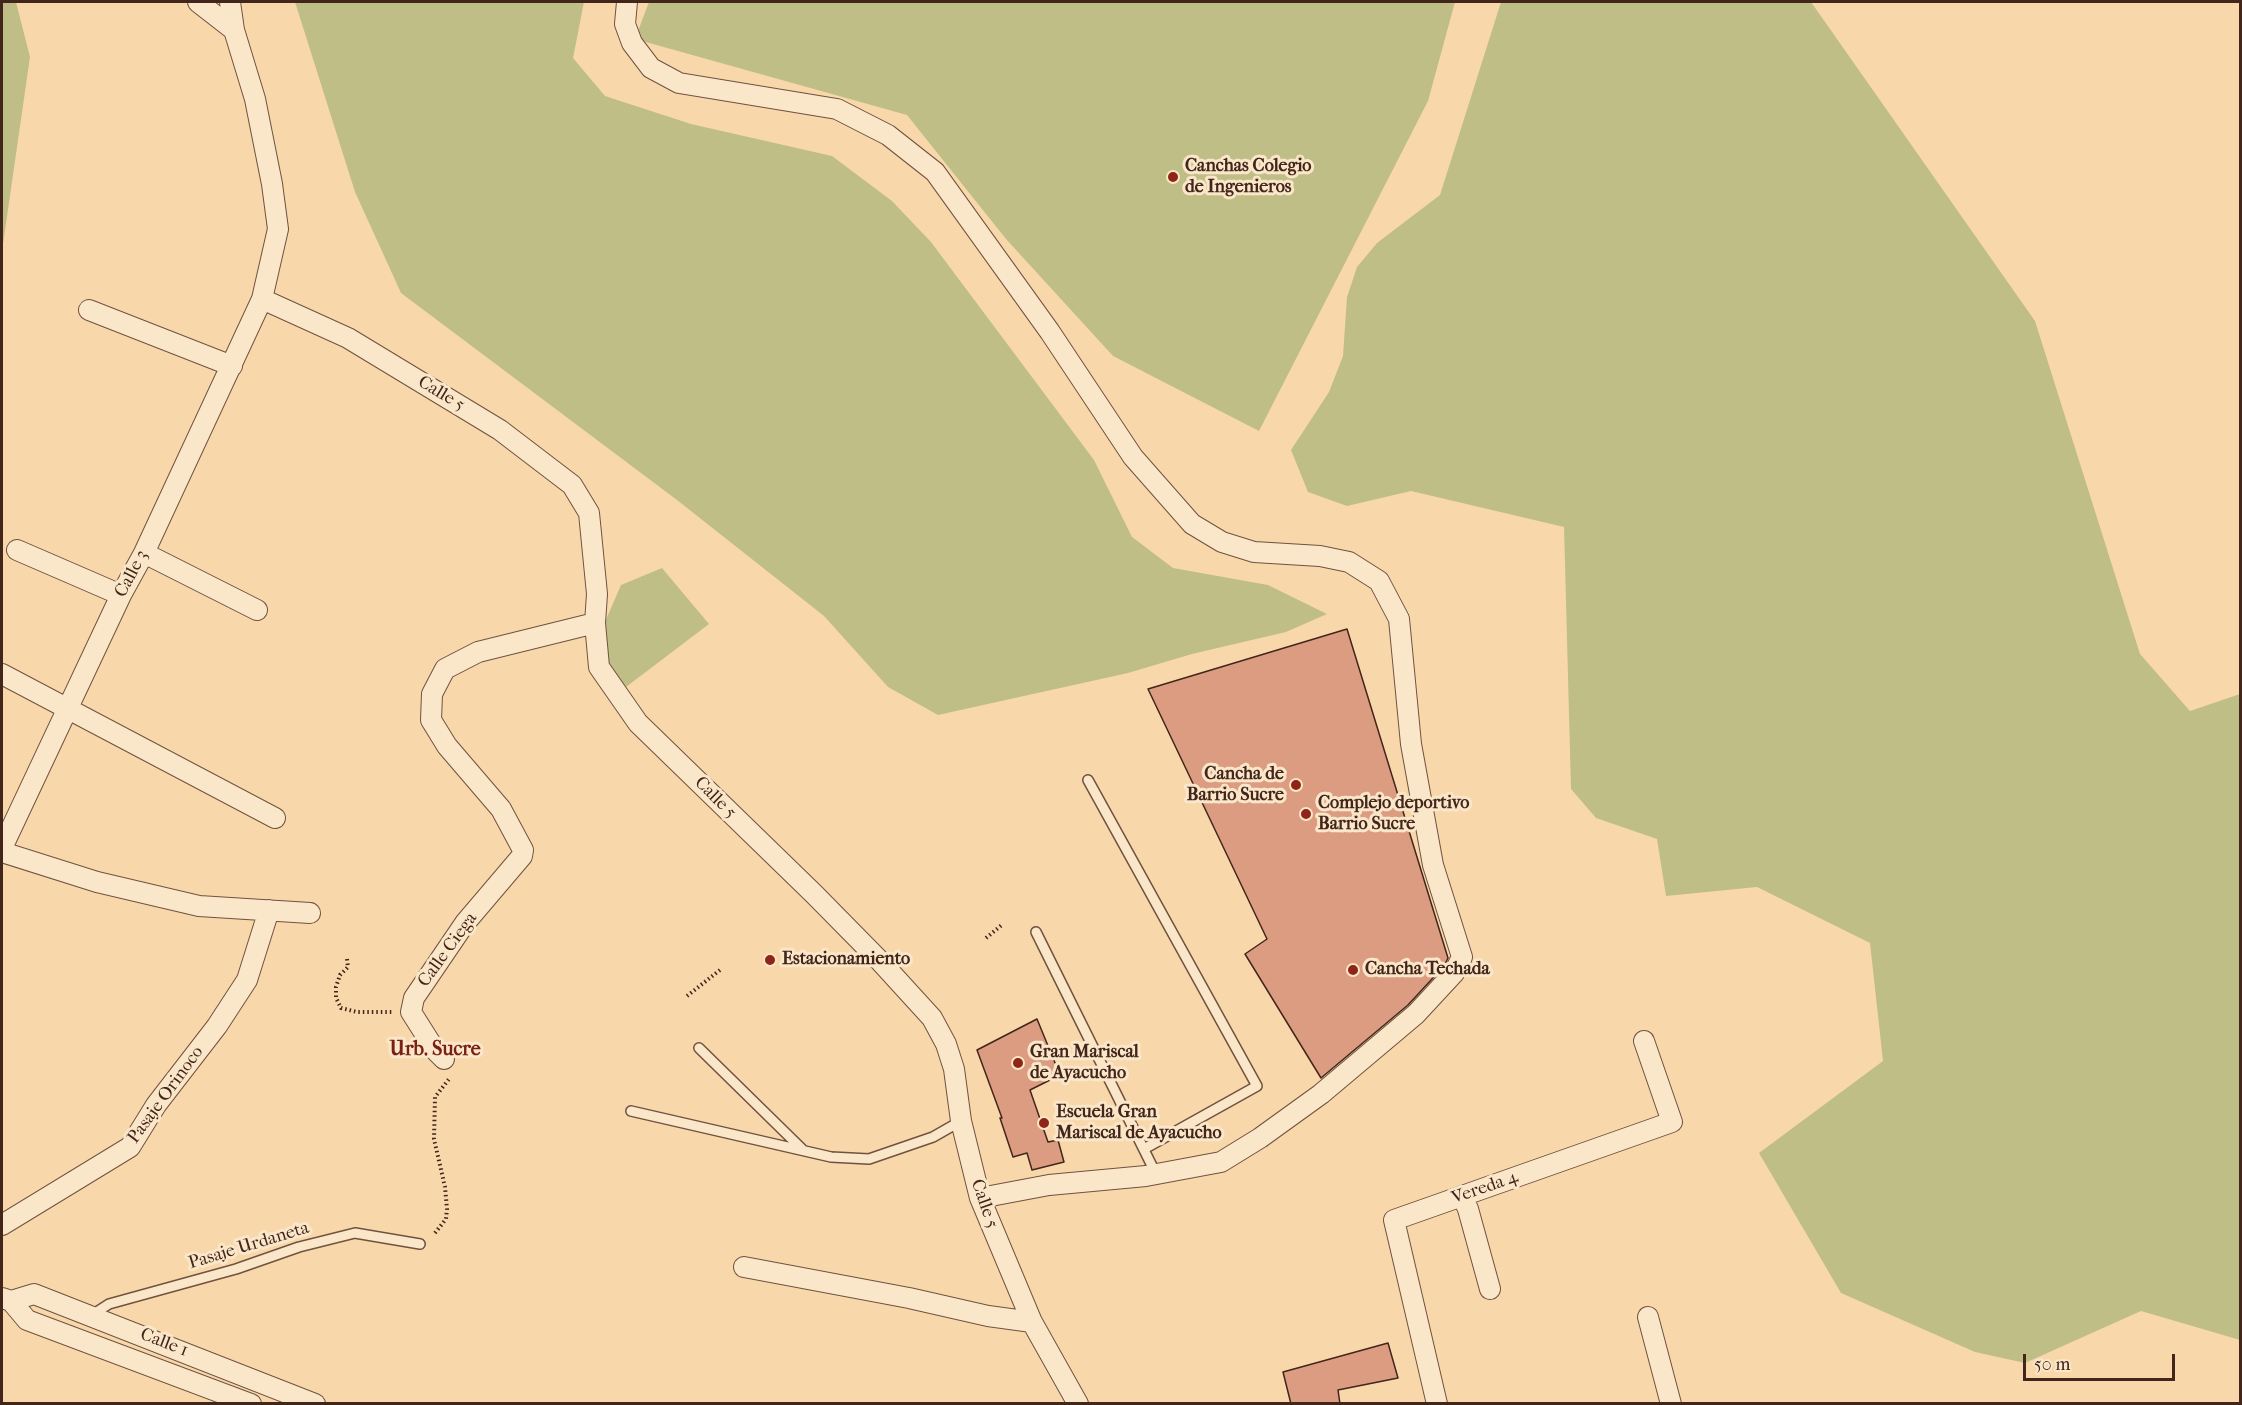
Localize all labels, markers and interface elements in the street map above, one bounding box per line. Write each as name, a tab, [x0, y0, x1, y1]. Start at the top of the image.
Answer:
place label: Canchas Colegio de Ingenieros	[1185, 156, 1311, 198]
marker: Canchas Colegio de Ingenieros	[1166, 170, 1180, 184]
street label: Calle 5	[414, 372, 468, 416]
street label: Calle 3	[111, 547, 153, 601]
place label: Cancha de Barrio Sucre	[1187, 764, 1284, 806]
street label: Calle 5	[689, 772, 741, 824]
marker: Cancha de Barrio Sucre	[1289, 778, 1303, 792]
place label: Complejo deportivo Barrio Sucre	[1318, 793, 1469, 836]
marker: Complejo deportivo Barrio Sucre	[1299, 807, 1313, 821]
street label: Calle Ciega	[414, 908, 482, 992]
place label: Estacionamiento	[782, 949, 910, 971]
marker: Estacionamiento	[763, 953, 777, 967]
place label: Cancha Techada	[1365, 959, 1490, 981]
marker: Cancha Techada	[1346, 963, 1360, 977]
district label: Urb. Sucre	[389, 1038, 481, 1062]
street label: Pasaje Orinoco	[123, 1042, 209, 1148]
place label: Gran Mariscal de Ayacucho	[1030, 1042, 1139, 1084]
marker: Gran Mariscal de Ayacucho	[1011, 1056, 1025, 1070]
place label: Escuela Gran Mariscal de Ayacucho	[1056, 1102, 1222, 1144]
marker: Escuela Gran Mariscal de Ayacucho	[1037, 1116, 1051, 1130]
street label: Vereda 4	[1449, 1167, 1521, 1209]
street label: Calle 5	[966, 1176, 1002, 1232]
street label: Pasaje Urdaneta	[186, 1217, 312, 1275]
street label: Calle 1	[137, 1324, 191, 1362]
scale bar	[2026, 1342, 2178, 1380]
text: 50 m	[2034, 1354, 2070, 1375]

